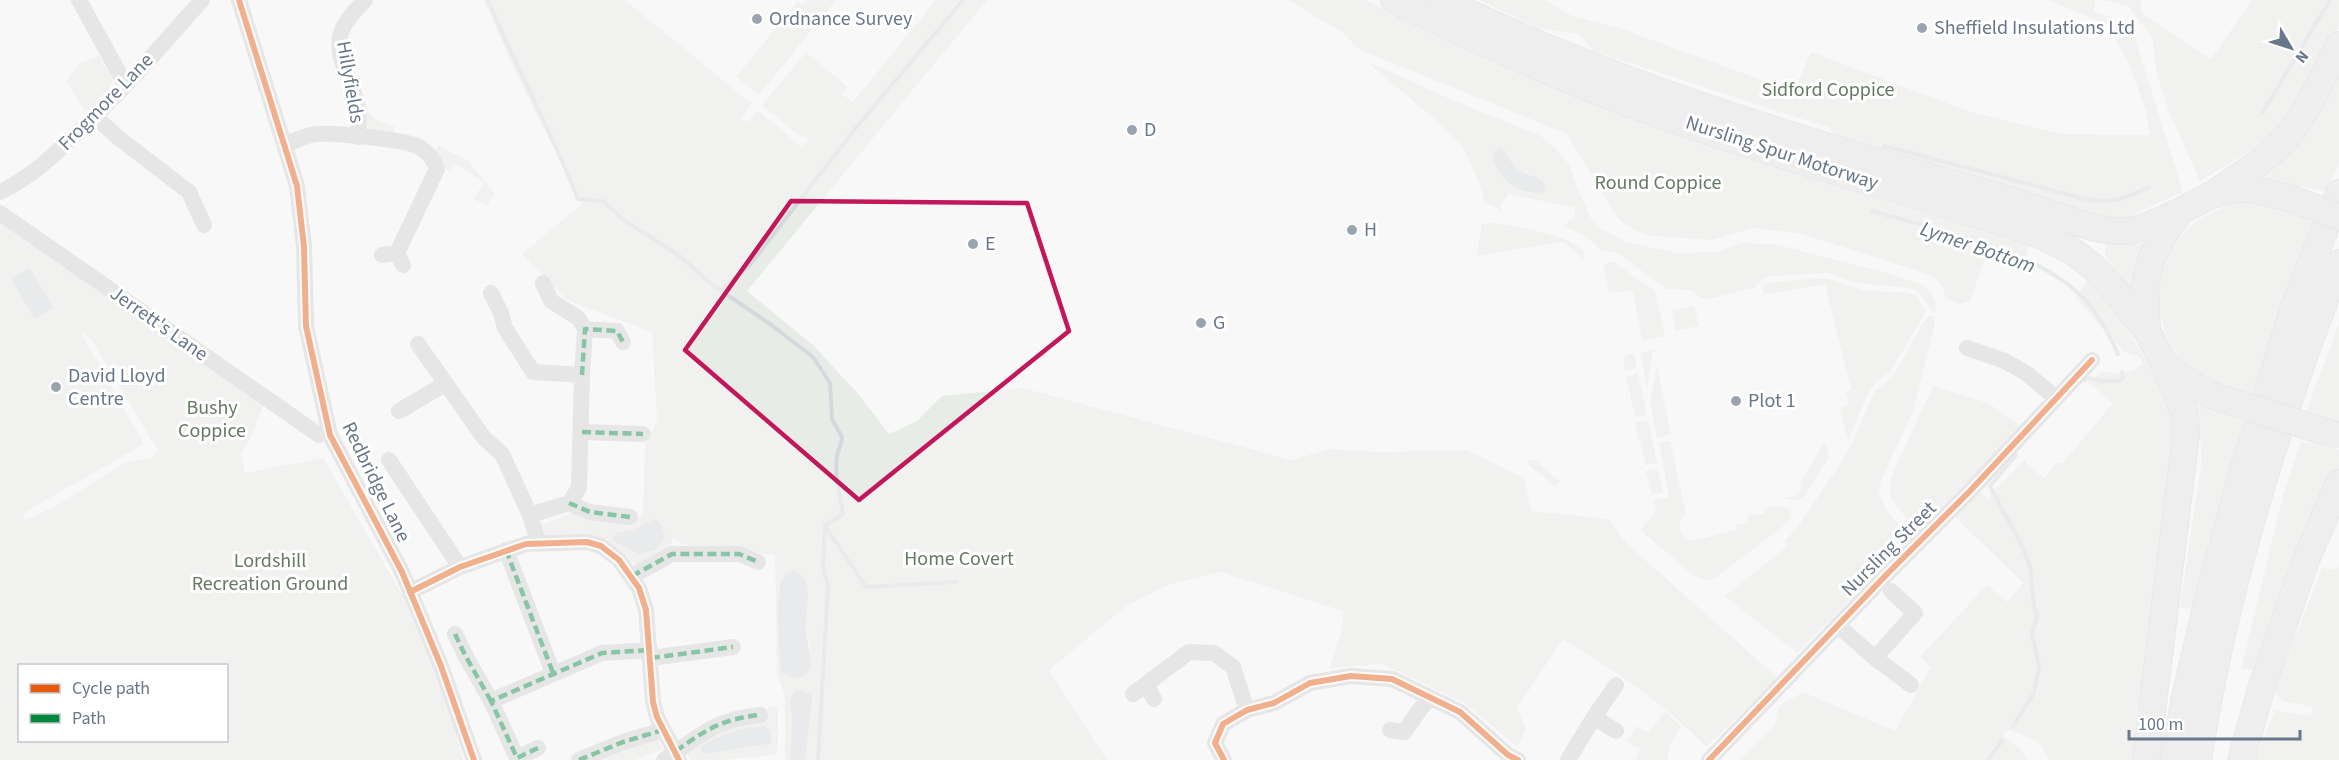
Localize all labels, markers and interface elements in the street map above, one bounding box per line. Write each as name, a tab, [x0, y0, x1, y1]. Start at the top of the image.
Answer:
place label: Ordnance Survey	[769, 5, 913, 33]
marker: Ordnance Survey	[750, 12, 764, 26]
place label: Sheffield Insulations Ltd	[1934, 14, 2135, 42]
north arrow	[2261, 18, 2321, 78]
marker: Sheffield Insulations Ltd	[1915, 21, 1929, 35]
street label: Hillyfields	[329, 39, 371, 125]
text: N	[2290, 46, 2314, 68]
street label: Frogmore Lane	[52, 47, 160, 157]
park label: Sidford Coppice	[1761, 76, 1895, 104]
street label: Nursling Spur Motorway	[1682, 109, 1883, 198]
place label: D	[1144, 116, 1156, 144]
marker: D	[1125, 123, 1139, 137]
park label: Round Coppice	[1595, 169, 1722, 197]
water label: Lymer Bottom	[1916, 213, 2040, 281]
place label: H	[1364, 216, 1377, 244]
marker: H	[1345, 223, 1359, 237]
place label: E	[985, 230, 996, 258]
marker: E	[966, 237, 980, 251]
street label: Jerrett's Lane	[104, 280, 214, 368]
place label: G	[1213, 309, 1225, 337]
marker: G	[1194, 316, 1208, 330]
place label: David Lloyd Centre	[68, 362, 166, 413]
marker: David Lloyd Centre	[49, 380, 63, 394]
place label: Plot 1	[1748, 387, 1796, 415]
park label: Bushy Coppice	[178, 394, 246, 445]
marker: Plot 1	[1729, 394, 1743, 408]
street label: Redbridge Lane	[335, 417, 417, 547]
street label: Nursling Street	[1835, 495, 1943, 603]
park label: Home Covert	[904, 545, 1014, 573]
park label: Lordshill Recreation Ground	[192, 547, 348, 598]
legend	[18, 664, 228, 742]
text: Cycle path	[72, 676, 150, 701]
scale bar	[2129, 703, 2300, 741]
text: Path	[72, 706, 106, 731]
text: 100 m	[2138, 712, 2183, 737]

